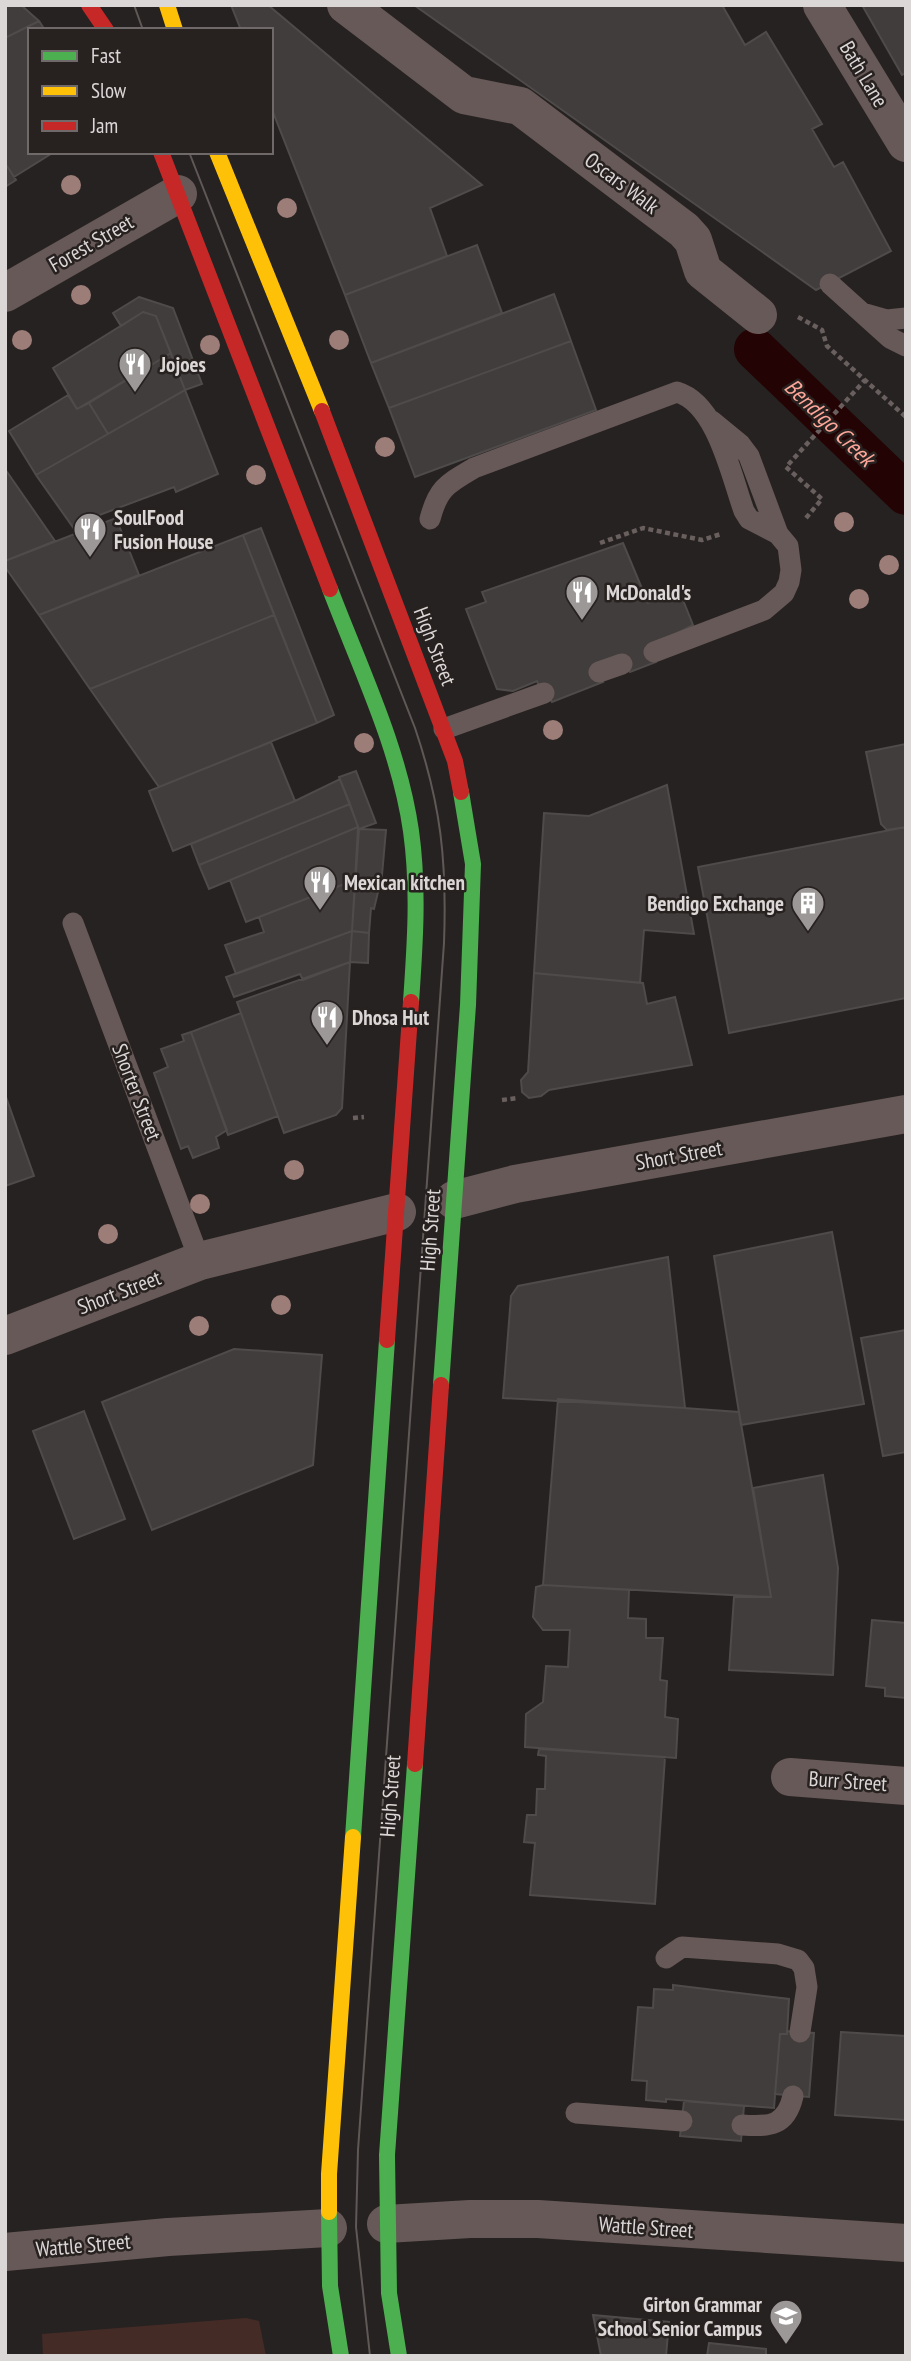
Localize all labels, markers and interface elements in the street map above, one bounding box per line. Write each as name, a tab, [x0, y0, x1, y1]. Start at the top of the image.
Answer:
legend	[28, 28, 273, 154]
street label: Bath Lane	[834, 36, 894, 112]
text: Fast	[91, 42, 121, 69]
text: Slow	[91, 77, 127, 104]
text: Jam	[90, 112, 118, 139]
street label: Oscars Walk	[579, 146, 665, 220]
street label: Forest Street	[44, 208, 138, 278]
restaurant icon: Jojoes	[116, 345, 154, 394]
place label: Jojoes	[159, 351, 206, 378]
water label: Bendigo Creek	[779, 372, 883, 474]
place label: SoulFood Fusion House	[114, 504, 214, 555]
restaurant icon: SoulFood Fusion House	[71, 510, 109, 559]
restaurant icon: McDonald's	[563, 573, 601, 622]
place label: McDonald's	[606, 579, 691, 606]
street label: High Street	[408, 603, 462, 689]
restaurant icon: Mexican kitchen	[301, 863, 339, 912]
place label: Mexican kitchen	[344, 869, 465, 896]
building icon: Bendigo Exchange	[789, 884, 827, 933]
place label: Bendigo Exchange	[647, 890, 784, 917]
restaurant icon: Dhosa Hut	[308, 998, 346, 1047]
place label: Dhosa Hut	[352, 1004, 429, 1031]
street label: Shorter Street	[106, 1040, 168, 1144]
street label: Short Street	[634, 1134, 725, 1176]
street label: High Street	[414, 1188, 446, 1272]
street label: Short Street	[73, 1264, 165, 1320]
street label: High Street	[374, 1754, 406, 1838]
street label: Burr Street	[808, 1765, 888, 1797]
street label: Wattle Street	[598, 2210, 694, 2244]
street label: Wattle Street	[35, 2227, 132, 2263]
place label: Girton Grammar School Senior Campus	[598, 2291, 763, 2342]
school or university icon: Girton Grammar School Senior Campus	[767, 2297, 805, 2346]

